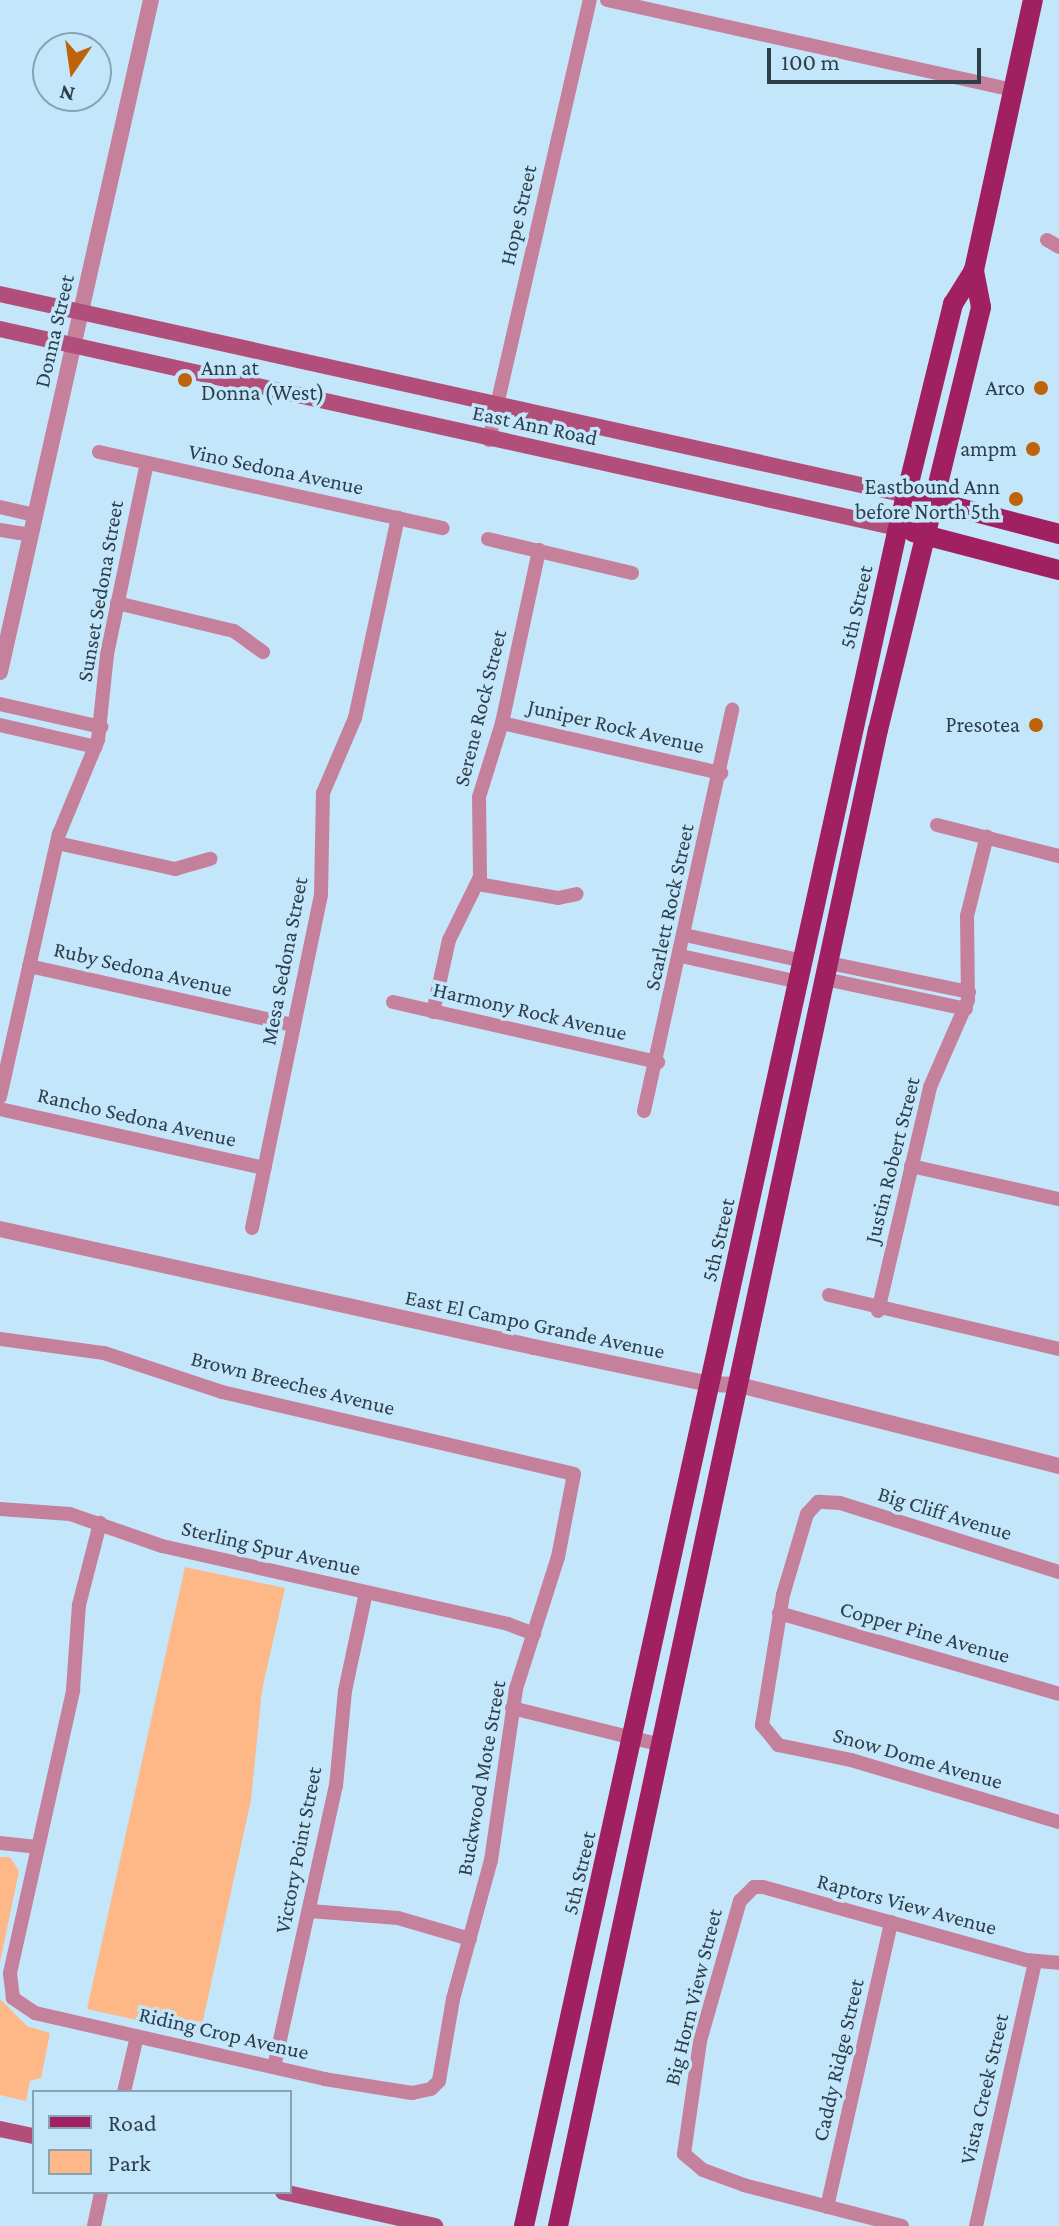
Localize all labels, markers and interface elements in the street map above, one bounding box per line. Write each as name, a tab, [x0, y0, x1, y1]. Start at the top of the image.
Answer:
north arrow	[32, 32, 112, 112]
scale bar	[771, 32, 985, 82]
text: 100 m	[781, 48, 840, 75]
text: N	[57, 80, 77, 108]
street label: Hope Street	[494, 162, 542, 268]
street label: Donna Street	[28, 272, 80, 390]
place label: Ann at Donna (West)	[201, 354, 325, 406]
marker: Ann at Donna (West)	[176, 371, 194, 389]
place label: Arco	[985, 375, 1025, 401]
marker: Arco	[1032, 379, 1050, 397]
street label: East Ann Road	[470, 399, 600, 451]
place label: ampm	[960, 436, 1017, 462]
street label: Vino Sedona Avenue	[186, 438, 366, 500]
marker: ampm	[1024, 440, 1042, 458]
place label: Eastbound Ann before North 5th	[855, 473, 1000, 524]
marker: Eastbound Ann before North 5th	[1007, 490, 1025, 508]
street label: Sunset Sedona Street	[71, 498, 129, 684]
street label: 5th Street	[834, 563, 878, 651]
street label: Serene Rock Street	[448, 627, 512, 789]
street label: Juniper Rock Avenue	[525, 693, 707, 759]
place label: Presotea	[945, 712, 1020, 738]
marker: Presotea	[1027, 716, 1045, 734]
street label: Scarlett Rock Street	[638, 821, 700, 993]
street label: Mesa Sedona Street	[255, 875, 313, 1047]
street label: Ruby Sedona Avenue	[51, 936, 235, 1002]
street label: Harmony Rock Avenue	[430, 976, 630, 1046]
street label: Justin Robert Street	[859, 1074, 925, 1246]
street label: Rancho Sedona Avenue	[35, 1081, 239, 1153]
street label: 5th Street	[696, 1196, 740, 1284]
street label: East El Campo Grande Avenue	[403, 1284, 667, 1364]
street label: Brown Breeches Avenue	[188, 1345, 398, 1421]
street label: Big Cliff Avenue	[875, 1480, 1015, 1546]
street label: Sterling Spur Avenue	[179, 1515, 363, 1581]
street label: Copper Pine Avenue	[837, 1595, 1013, 1669]
street label: Buckwood Mote Street	[451, 1678, 511, 1878]
street label: Snow Dome Avenue	[830, 1721, 1006, 1795]
street label: Victory Point Street	[269, 1764, 327, 1936]
street label: 5th Street	[557, 1829, 601, 1917]
street label: Raptors View Avenue	[814, 1867, 1000, 1941]
street label: Big Horn View Street	[658, 1906, 728, 2088]
street label: Caddy Ridge Street	[806, 1976, 870, 2144]
street label: Riding Crop Avenue	[136, 2001, 312, 2065]
street label: Vista Creek Street	[954, 2011, 1014, 2167]
legend	[32, 2090, 292, 2194]
text: Road	[108, 2109, 157, 2136]
text: Park	[108, 2149, 151, 2176]

